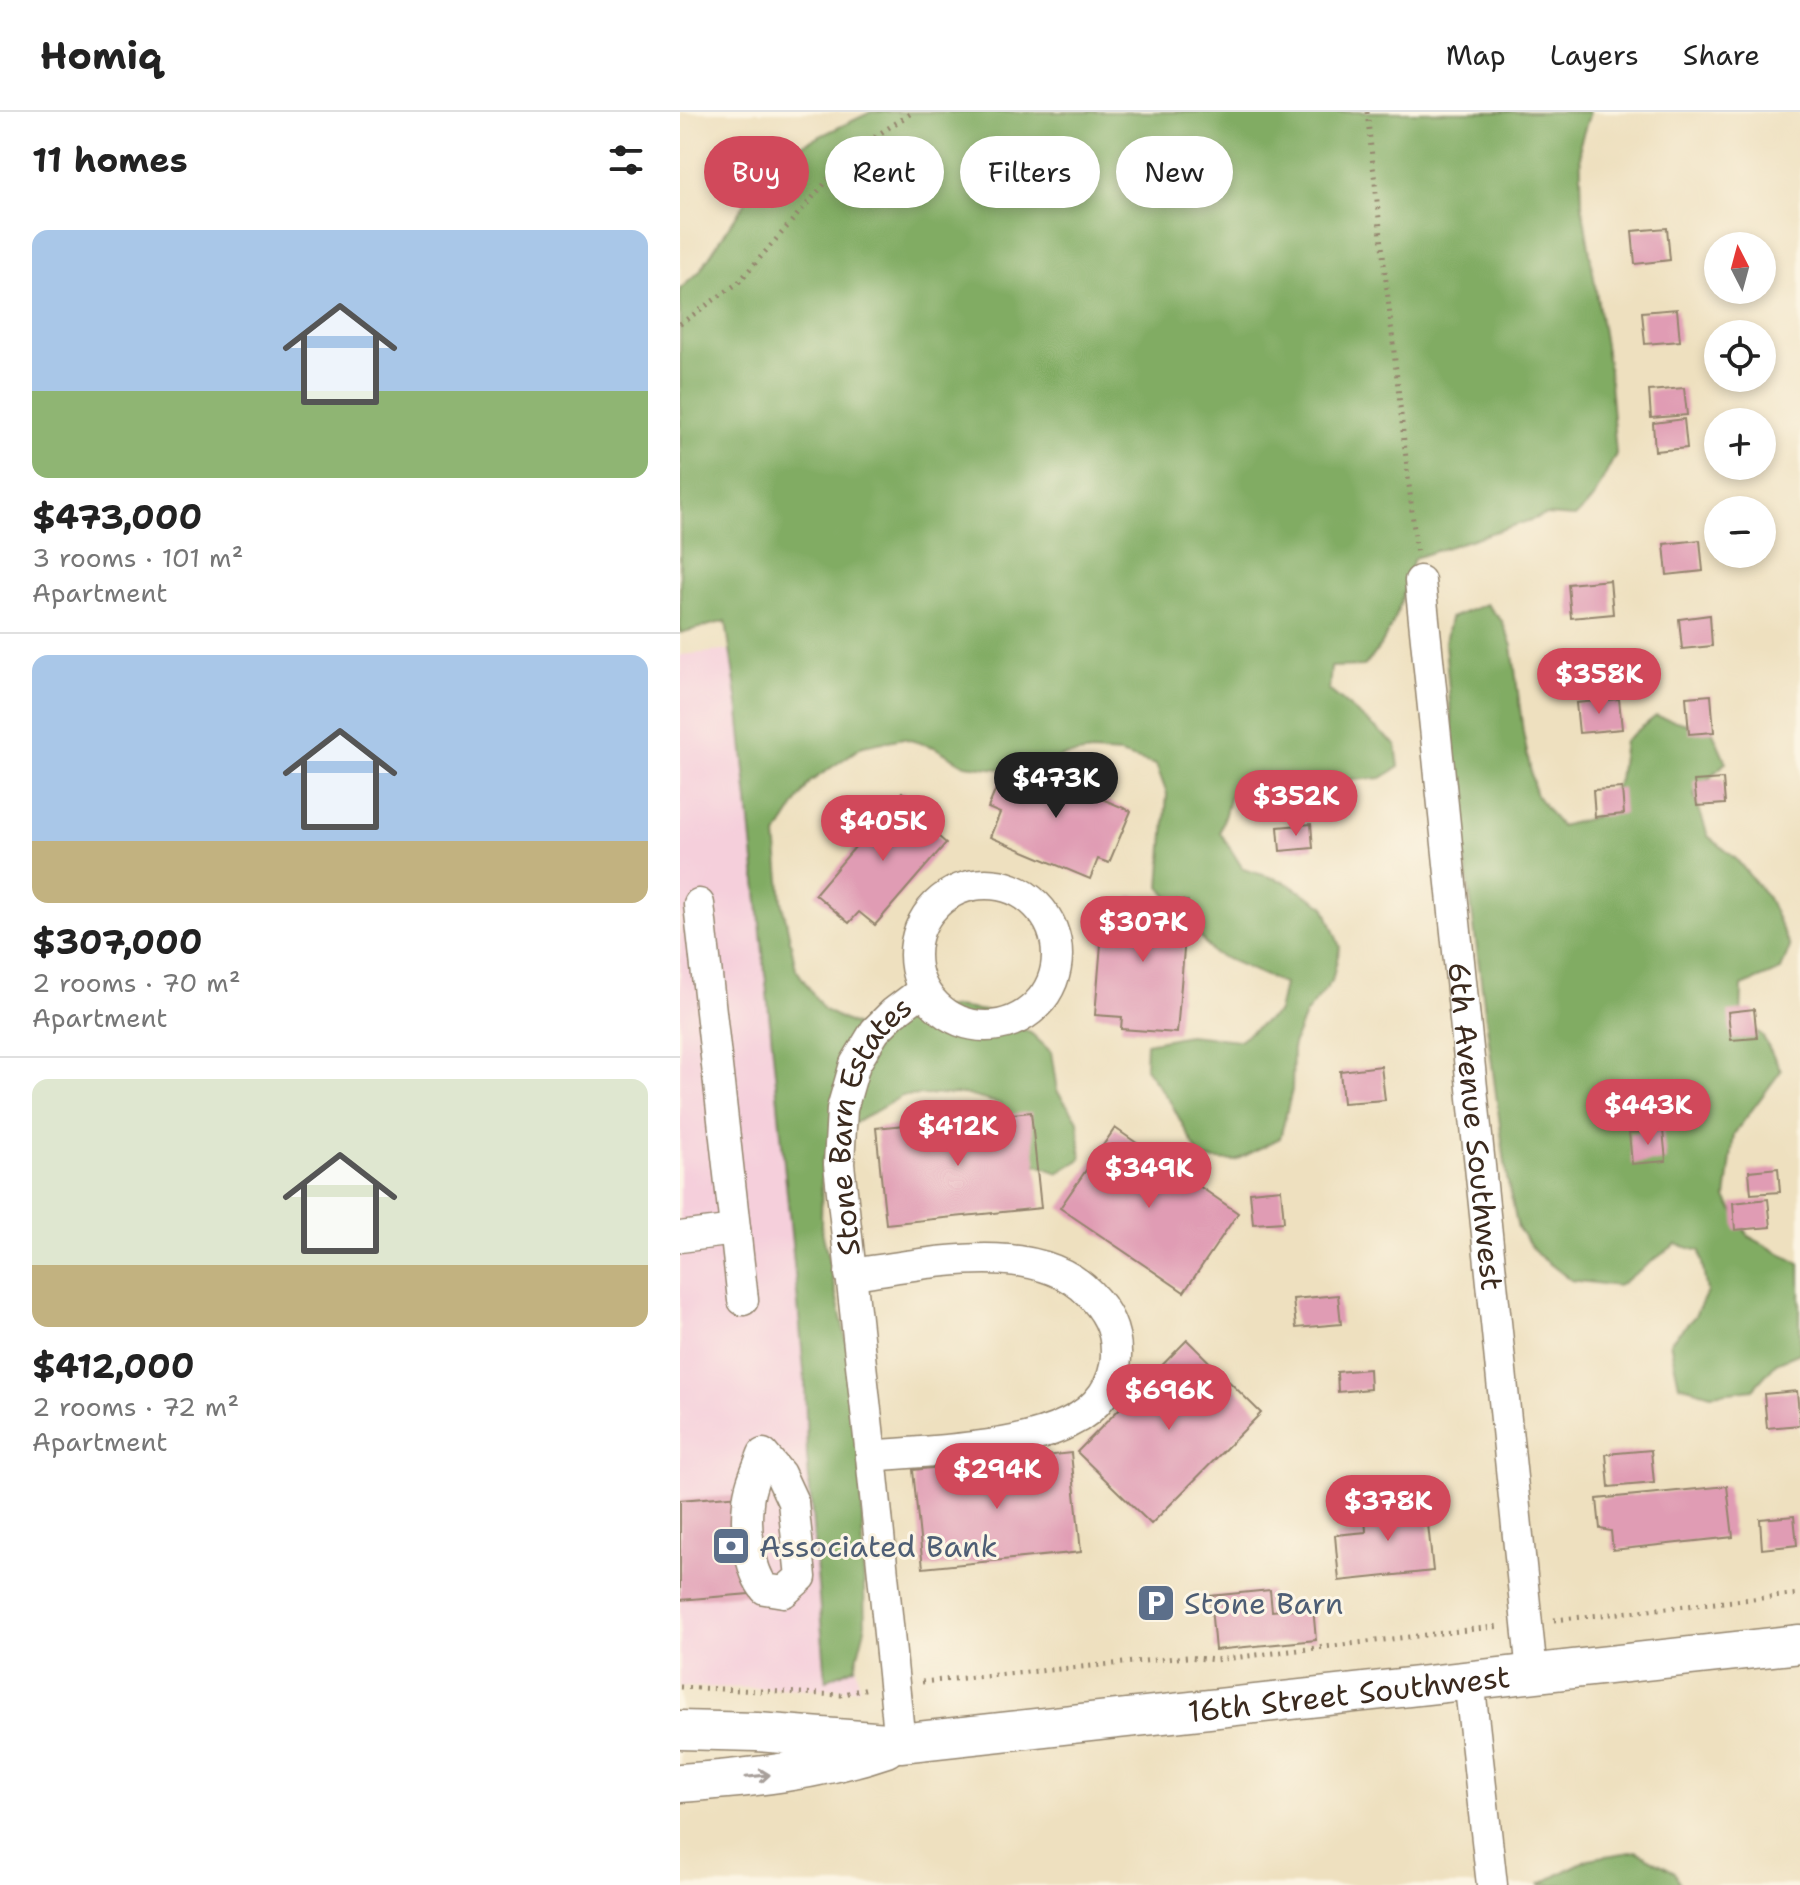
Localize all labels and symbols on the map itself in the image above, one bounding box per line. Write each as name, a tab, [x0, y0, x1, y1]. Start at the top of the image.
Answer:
north arrow	[1704, 232, 1776, 304]
pin: $358K	[1543, 648, 1655, 716]
pin: $473K	[1000, 752, 1112, 820]
pin: $352K	[1240, 770, 1352, 838]
pin: $405K	[827, 795, 939, 863]
pin: $307K	[1087, 896, 1199, 964]
street label: 6th Avenue Southwest	[1439, 960, 1513, 1292]
street label: Stone Barn Estates	[819, 986, 920, 1258]
pin: $443K	[1592, 1079, 1704, 1147]
pin: $412K	[902, 1100, 1014, 1168]
pin: $349K	[1093, 1142, 1205, 1210]
pin: $696K	[1113, 1364, 1225, 1432]
pin: $294K	[941, 1443, 1053, 1511]
pin: $378K	[1332, 1475, 1444, 1543]
bank icon: Associated Bank	[710, 1525, 752, 1567]
place label: Associated Bank	[759, 1526, 998, 1567]
parking icon: Stone Barn	[1135, 1582, 1177, 1624]
place label: Stone Barn	[1184, 1583, 1343, 1624]
street label: 16th Street Southwest	[1186, 1656, 1512, 1732]
one-way arrow	[744, 1769, 771, 1784]

